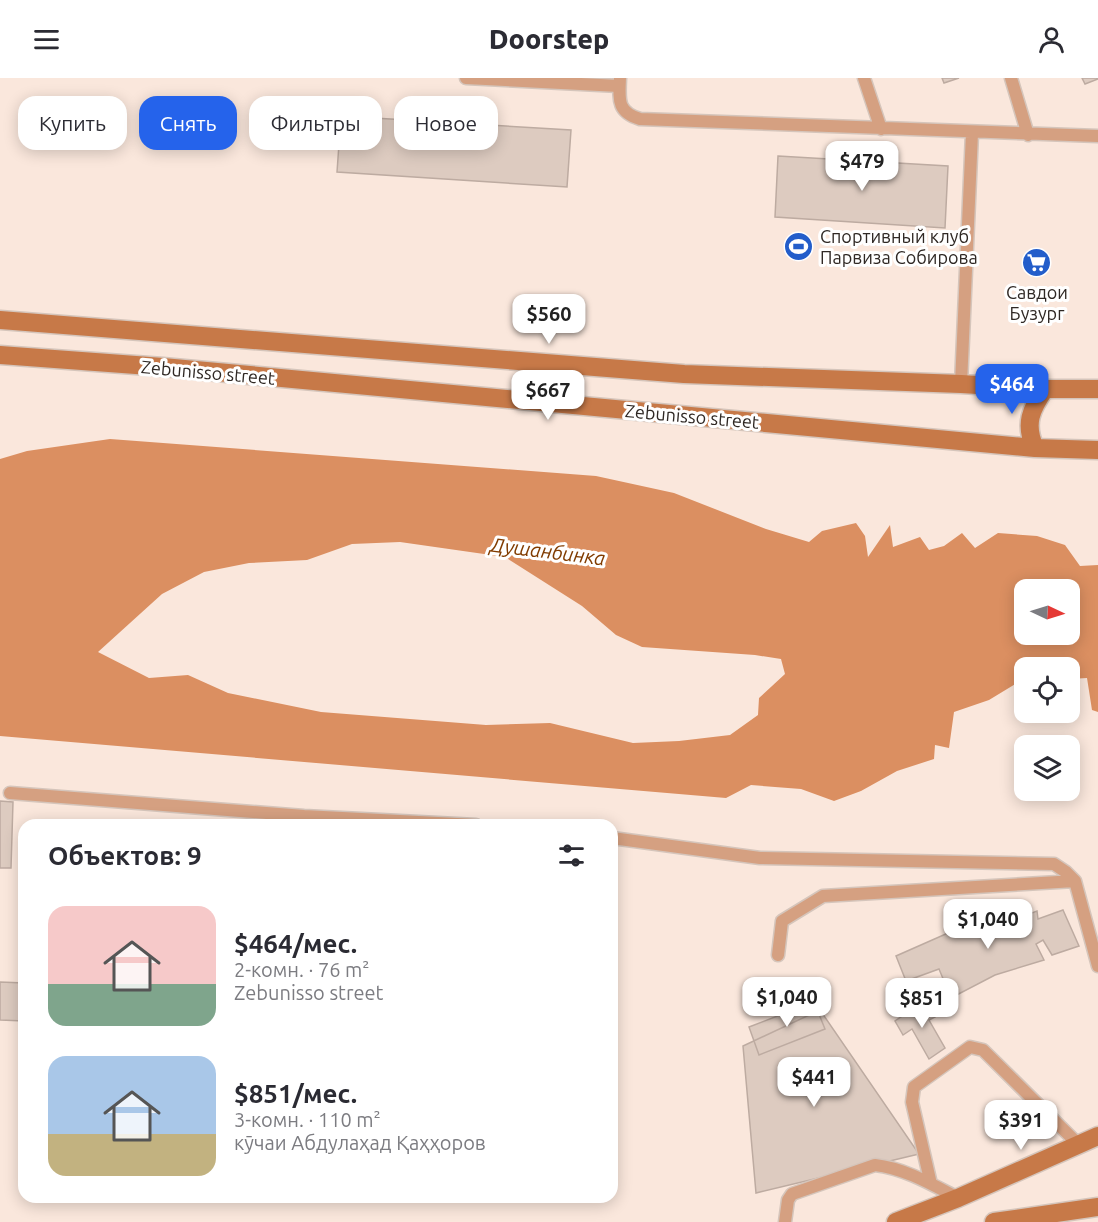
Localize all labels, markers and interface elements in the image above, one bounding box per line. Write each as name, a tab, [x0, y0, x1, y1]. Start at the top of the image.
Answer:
icon: menu	[30, 23, 63, 56]
icon: person	[1035, 23, 1068, 56]
text: Doorstep	[489, 24, 609, 54]
chip: Купить	[18, 96, 127, 150]
chip: Снять	[139, 96, 237, 150]
chip: Фильтры	[249, 96, 382, 150]
chip: Новое	[394, 96, 498, 150]
pin: $479	[826, 141, 898, 192]
text: $479	[839, 149, 885, 172]
place label: Спортивный клуб Парвиза Собирова	[820, 226, 978, 267]
sports icon: Спортивный клуб Парвиза Собирова	[783, 230, 815, 262]
supermarket icon: Савдои Бузург	[1021, 247, 1053, 279]
place label: Савдои Бузург	[1006, 282, 1068, 323]
pin: $560	[513, 294, 585, 345]
text: $560	[526, 302, 572, 325]
street label: Zebunisso street	[140, 356, 276, 388]
pin: $464	[976, 364, 1048, 415]
pin: $667	[512, 370, 584, 421]
text: $464	[989, 372, 1035, 395]
text: $667	[525, 378, 571, 401]
street label: Zebunisso street	[624, 400, 760, 432]
water label: Душанбинка	[487, 532, 607, 569]
north arrow	[1014, 579, 1080, 645]
map controls	[1014, 579, 1080, 801]
button: locate	[1014, 657, 1080, 723]
button: layers	[1014, 735, 1080, 801]
icon: filters	[555, 839, 588, 872]
text: Объектов: 9	[48, 841, 202, 870]
pin: $1,040	[939, 899, 1037, 950]
text: $1,040	[957, 907, 1019, 930]
text: $464/мес.	[234, 929, 357, 958]
icon: home	[96, 930, 168, 1002]
text: 2-комн. · 76 m²	[234, 958, 369, 981]
pin: $1,040	[738, 977, 836, 1028]
pin: $851	[886, 978, 958, 1029]
text: Zebunisso street	[234, 981, 383, 1004]
text: $1,040	[756, 985, 818, 1008]
text: $851	[899, 986, 945, 1009]
pin: $441	[778, 1057, 850, 1108]
text: $441	[791, 1065, 837, 1088]
text: $851/мес.	[234, 1079, 357, 1108]
icon: home	[96, 1080, 168, 1152]
pin: $391	[985, 1100, 1057, 1151]
text: 3-комн. · 110 m²	[234, 1108, 381, 1131]
text: $391	[998, 1108, 1044, 1131]
text: кӯчаи Абдулаҳад Қаҳҳоров	[234, 1131, 486, 1154]

